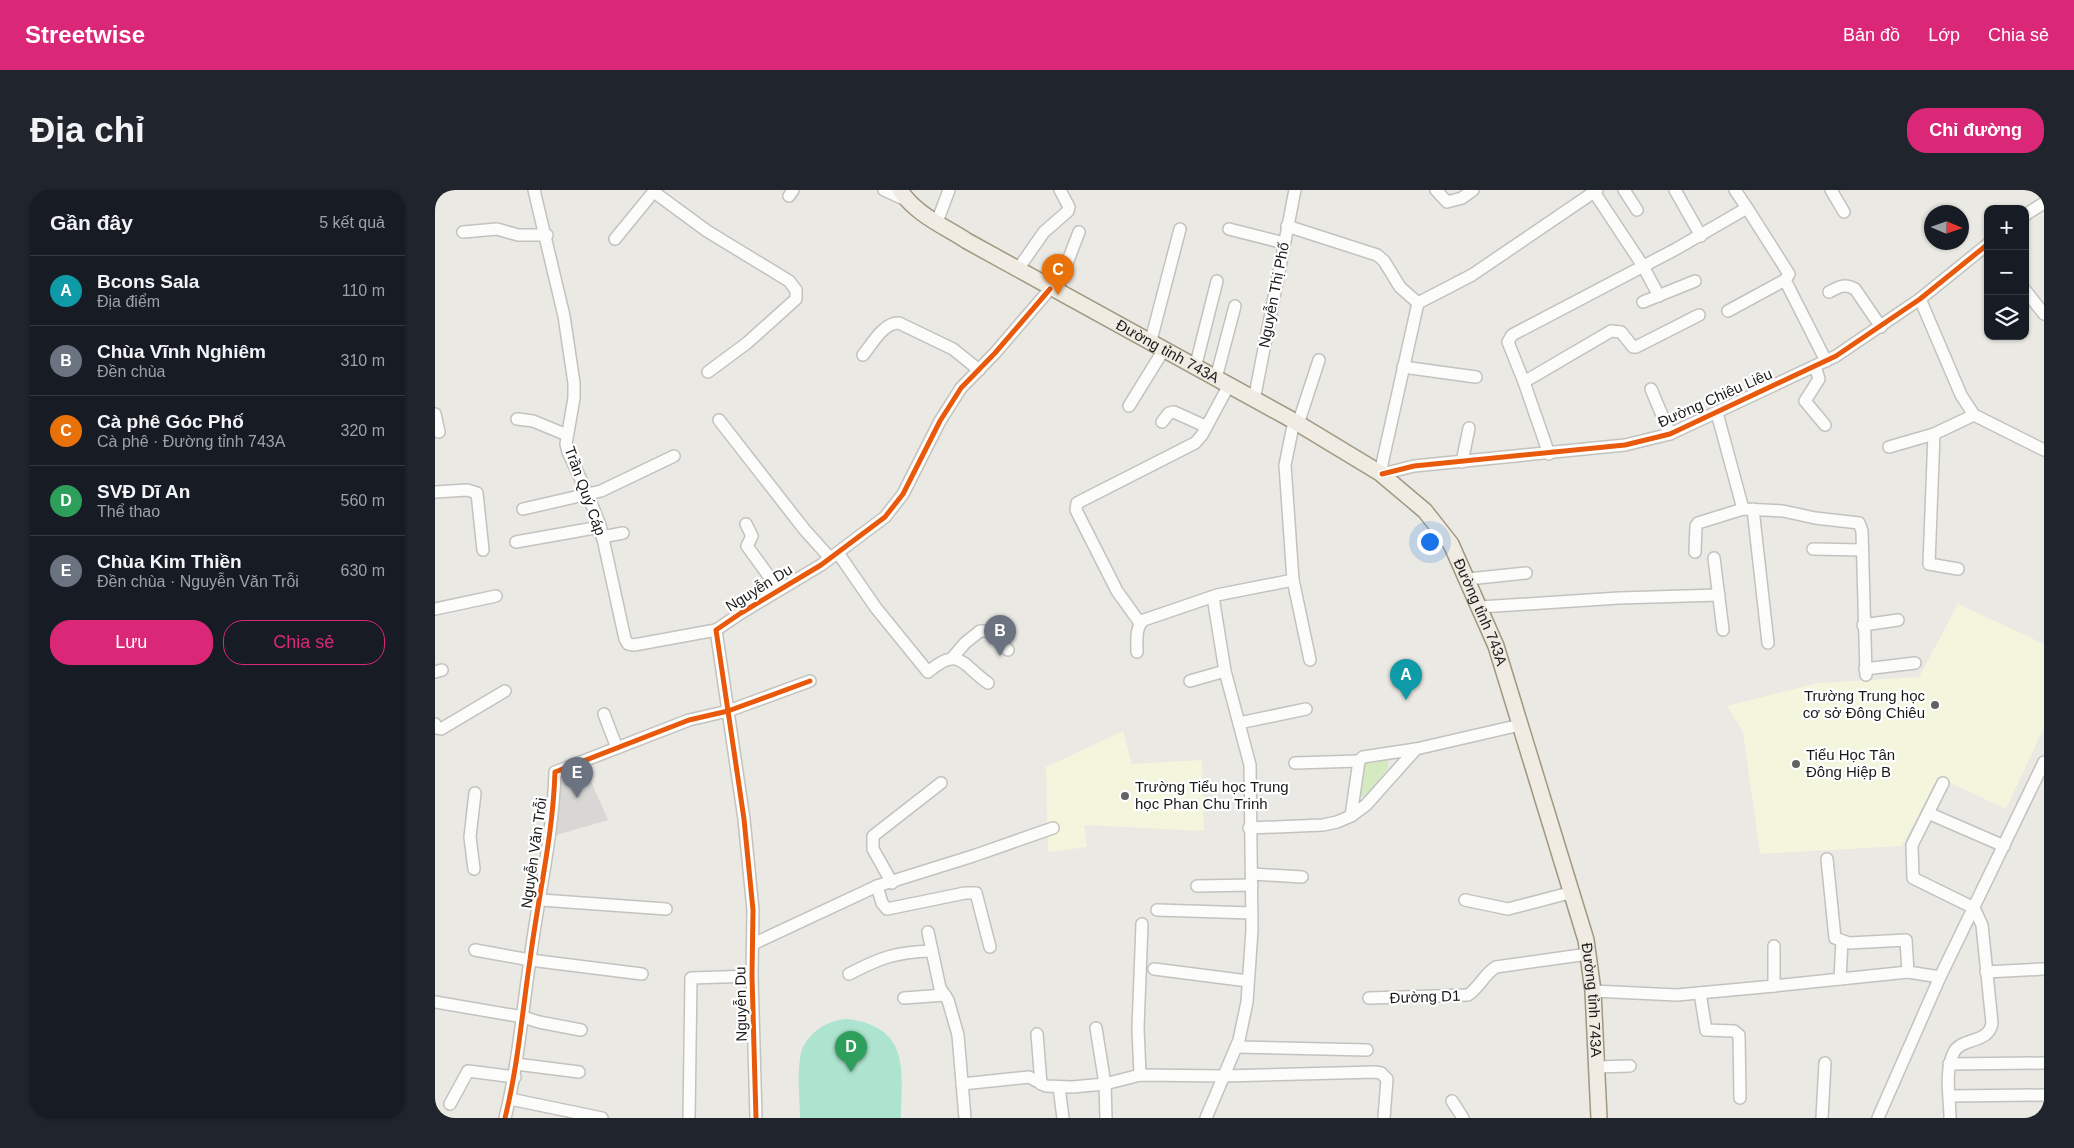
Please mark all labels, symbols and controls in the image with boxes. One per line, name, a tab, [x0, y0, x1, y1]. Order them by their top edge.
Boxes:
text: Streetwise	[25, 21, 145, 48]
text: Bản đồ	[1843, 25, 1900, 45]
text: Lớp	[1928, 25, 1960, 45]
text: Chia sẻ	[1988, 25, 2049, 45]
button: Chỉ đường	[1907, 108, 2044, 153]
text: Địa chỉ	[30, 110, 145, 149]
north arrow	[1924, 205, 1969, 250]
map controls	[1984, 205, 2029, 340]
button: +	[1984, 205, 2029, 250]
text: Gần đây	[50, 211, 133, 234]
text: 5 kết quả	[319, 214, 385, 231]
street label: Nguyễn Thị Phố	[1255, 240, 1292, 349]
button: −	[1984, 250, 2029, 295]
pin: C	[1042, 254, 1074, 295]
text: Bcons Sala	[97, 271, 199, 292]
text: A	[60, 282, 72, 299]
text: 110 m	[342, 282, 385, 299]
text: Địa điểm	[97, 293, 160, 310]
button: layers	[1984, 295, 2029, 340]
street label: Đường tỉnh 743A	[1113, 316, 1222, 386]
text: Chùa Vĩnh Nghiêm	[97, 341, 266, 362]
text: B	[60, 352, 72, 369]
text: 310 m	[341, 352, 385, 369]
text: Đền chùa	[97, 363, 166, 380]
street label: Đường Chiêu Liêu	[1655, 365, 1775, 430]
text: Cà phê Góc Phố	[97, 411, 244, 432]
text: C	[60, 422, 72, 439]
text: 320 m	[341, 422, 385, 439]
text: Cà phê · Đường tỉnh 743A	[97, 433, 285, 450]
street label: Trần Quý Cáp	[561, 444, 609, 538]
text: SVĐ Dĩ An	[97, 481, 190, 502]
text: D	[60, 492, 72, 509]
text: 560 m	[341, 492, 385, 509]
text: Thể thao	[97, 503, 160, 520]
your location	[1417, 529, 1443, 555]
text: Chùa Kim Thiền	[97, 551, 242, 572]
street label: Đường tỉnh 743A	[1450, 556, 1511, 668]
street label: Nguyễn Du	[722, 560, 795, 615]
text: E	[61, 562, 71, 579]
text: 630 m	[341, 562, 385, 579]
text: Đền chùa · Nguyễn Văn Trỗi	[97, 573, 299, 590]
pin: B	[984, 615, 1016, 656]
button: Lưu	[50, 620, 213, 665]
button: Chia sẻ	[223, 620, 385, 665]
pin: A	[1390, 659, 1422, 700]
place label: Trường Trung học cơ sở Đông Chiêu	[1803, 687, 1925, 721]
marker: Trường Trung học cơ sở Đông Chiêu	[1929, 699, 1941, 711]
place label: Tiểu Học Tân Đông Hiệp B	[1806, 746, 1895, 780]
pin: E	[561, 757, 593, 798]
marker: Tiểu Học Tân Đông Hiệp B	[1790, 758, 1802, 770]
place label: Trường Tiểu học Trung học Phan Chu Trinh	[1135, 778, 1289, 812]
marker: Trường Tiểu học Trung học Phan Chu Trinh	[1119, 790, 1131, 802]
street label: Nguyễn Văn Trỗi	[517, 796, 550, 909]
street label: Đường tỉnh 743A	[1578, 942, 1605, 1058]
street label: Nguyễn Du	[731, 966, 750, 1042]
street label: Đường D1	[1389, 987, 1461, 1006]
pin: D	[835, 1031, 867, 1072]

